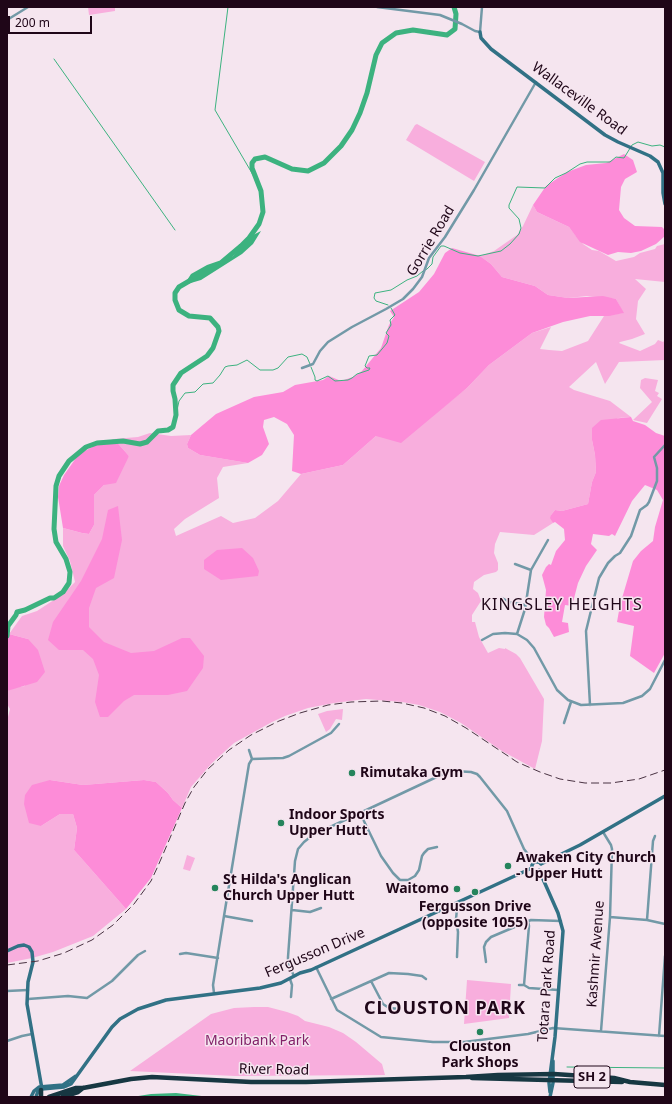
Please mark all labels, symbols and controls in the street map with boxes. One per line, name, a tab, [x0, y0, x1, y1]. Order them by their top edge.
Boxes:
scale bar	[10, 8, 94, 34]
text: 200 m	[15, 14, 50, 31]
street label: Wallaceville Road	[528, 59, 630, 139]
street label: Gorrie Road	[403, 203, 459, 279]
district label: KINGSLEY HEIGHTS	[481, 595, 643, 615]
place label: Rimutaka Gym	[360, 765, 463, 781]
marker: Rimutaka Gym	[347, 768, 357, 778]
place label: Indoor Sports Upper Hutt	[289, 807, 384, 840]
marker: Indoor Sports Upper Hutt	[276, 818, 286, 828]
place label: Awaken City Church - Upper Hutt	[516, 850, 656, 882]
marker: Awaken City Church - Upper Hutt	[503, 861, 513, 871]
place label: St Hilda's Anglican Church Upper Hutt	[223, 872, 355, 904]
place label: Waitomo	[386, 881, 449, 897]
marker: St Hilda's Anglican Church Upper Hutt	[210, 883, 220, 893]
marker: Waitomo	[452, 884, 462, 894]
marker: Fergusson Drive (opposite 1055)	[470, 887, 480, 897]
place label: Fergusson Drive (opposite 1055)	[419, 899, 531, 932]
street label: Kashmir Avenue	[584, 900, 608, 1008]
street label: Fergusson Drive	[263, 924, 367, 982]
street label: Totara Park Road	[535, 930, 559, 1042]
district label: CLOUSTON PARK	[364, 998, 526, 1020]
marker: Clouston Park Shops	[475, 1027, 485, 1037]
park label: Maoribank Park	[205, 1033, 309, 1049]
place label: Clouston Park Shops	[441, 1039, 519, 1072]
street label: River Road	[239, 1061, 309, 1079]
road number: SH 2	[574, 1066, 610, 1088]

